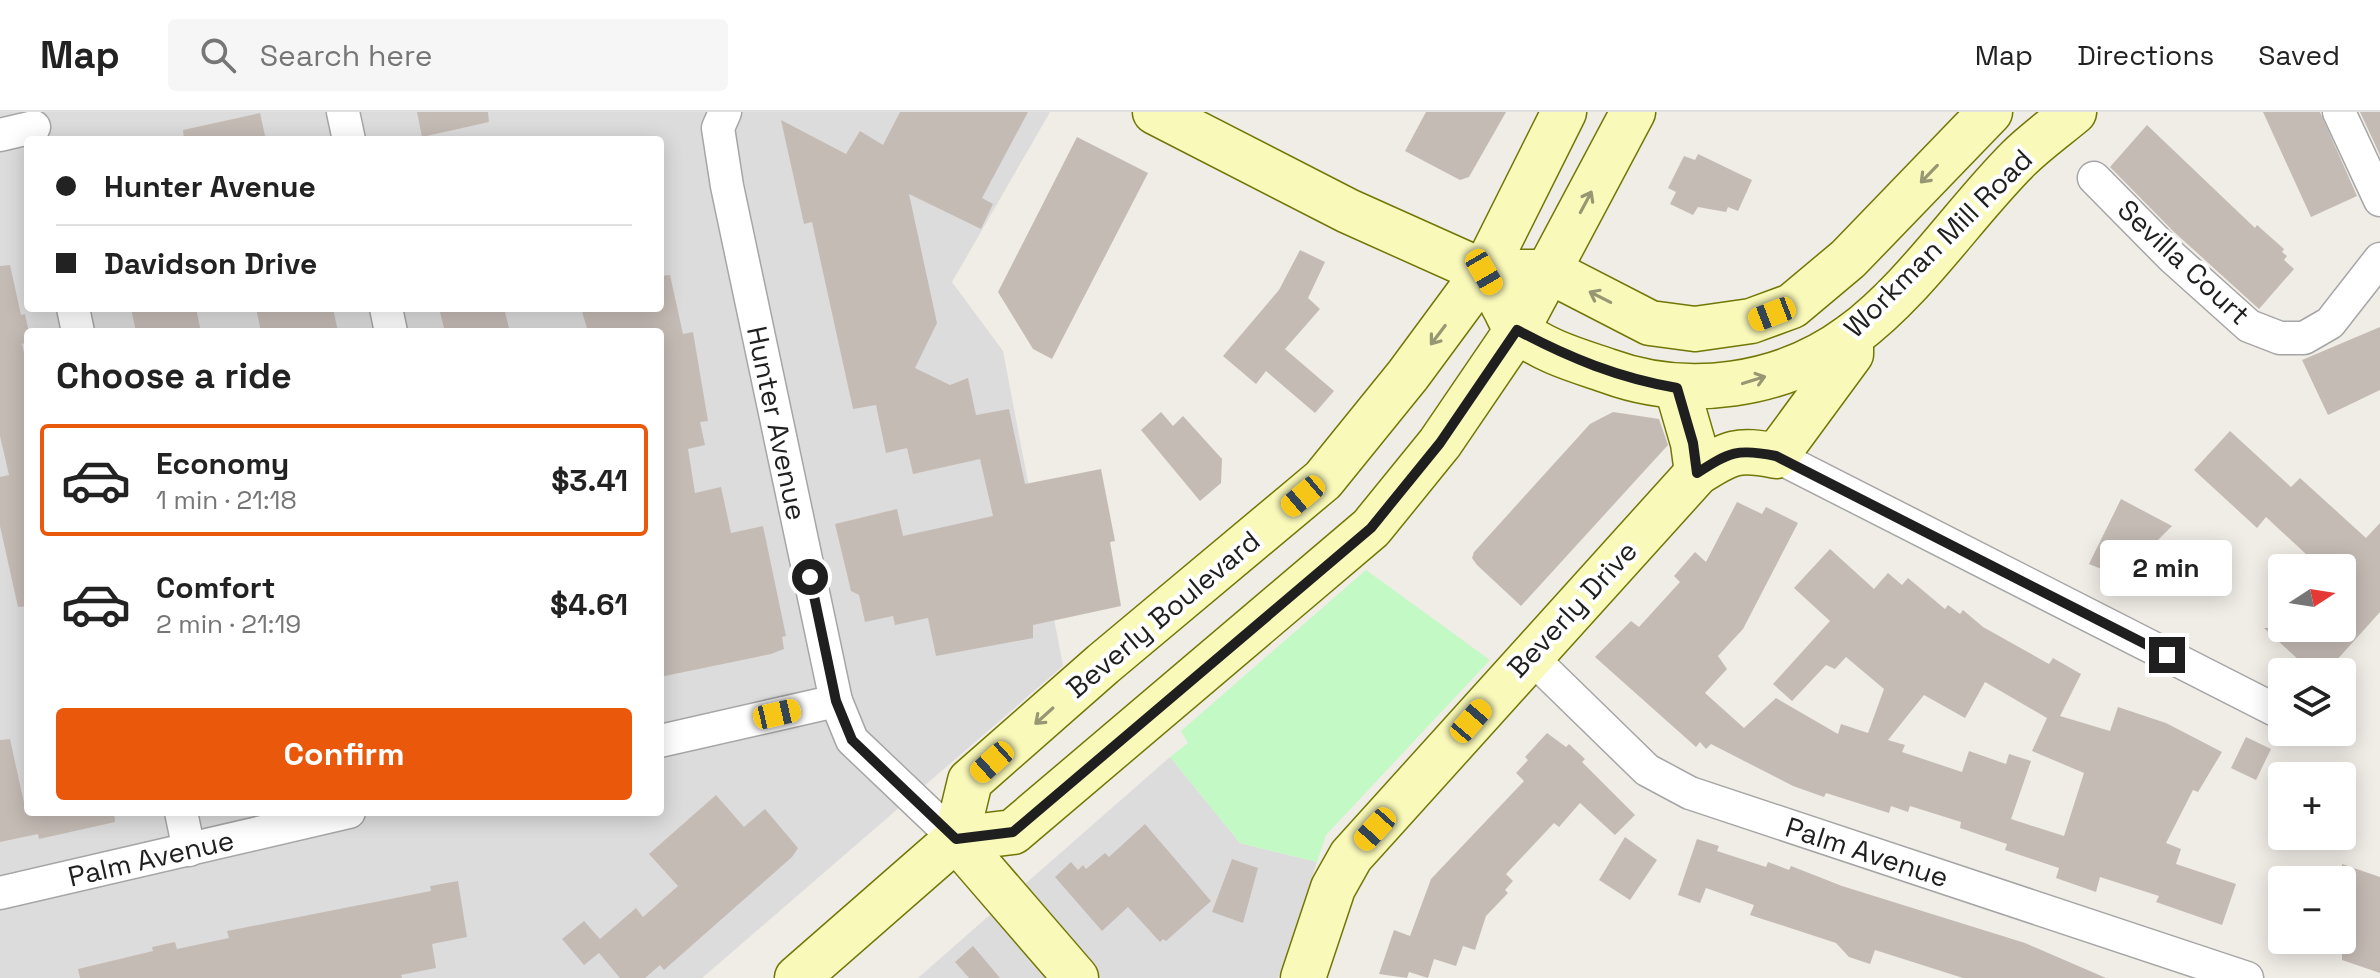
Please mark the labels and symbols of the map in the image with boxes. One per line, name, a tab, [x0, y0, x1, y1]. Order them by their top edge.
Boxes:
street label: Workman Mill Road	[1836, 141, 2040, 345]
one-way arrow	[1920, 164, 1939, 184]
one-way arrow	[1579, 191, 1595, 215]
street label: Sevilla Court	[2110, 192, 2258, 332]
car	[1462, 245, 1506, 299]
one-way arrow	[1589, 289, 1613, 305]
car	[1745, 294, 1799, 334]
street label: Hunter Avenue	[739, 323, 815, 523]
one-way arrow	[1430, 324, 1447, 345]
one-way arrow	[1742, 371, 1767, 386]
car	[1277, 471, 1329, 521]
street label: Beverly Boulevard	[1059, 522, 1267, 706]
street label: Beverly Drive	[1499, 533, 1645, 685]
callout: 2 min	[2101, 539, 2233, 595]
north arrow	[2268, 554, 2356, 642]
route start	[792, 559, 828, 595]
route end	[2149, 637, 2185, 673]
car	[1446, 695, 1496, 747]
car	[751, 697, 803, 731]
one-way arrow	[1035, 706, 1055, 724]
car	[966, 737, 1018, 787]
car	[1350, 803, 1400, 855]
street label: Palm Avenue	[1781, 809, 1953, 895]
street label: Palm Avenue	[64, 821, 238, 895]

